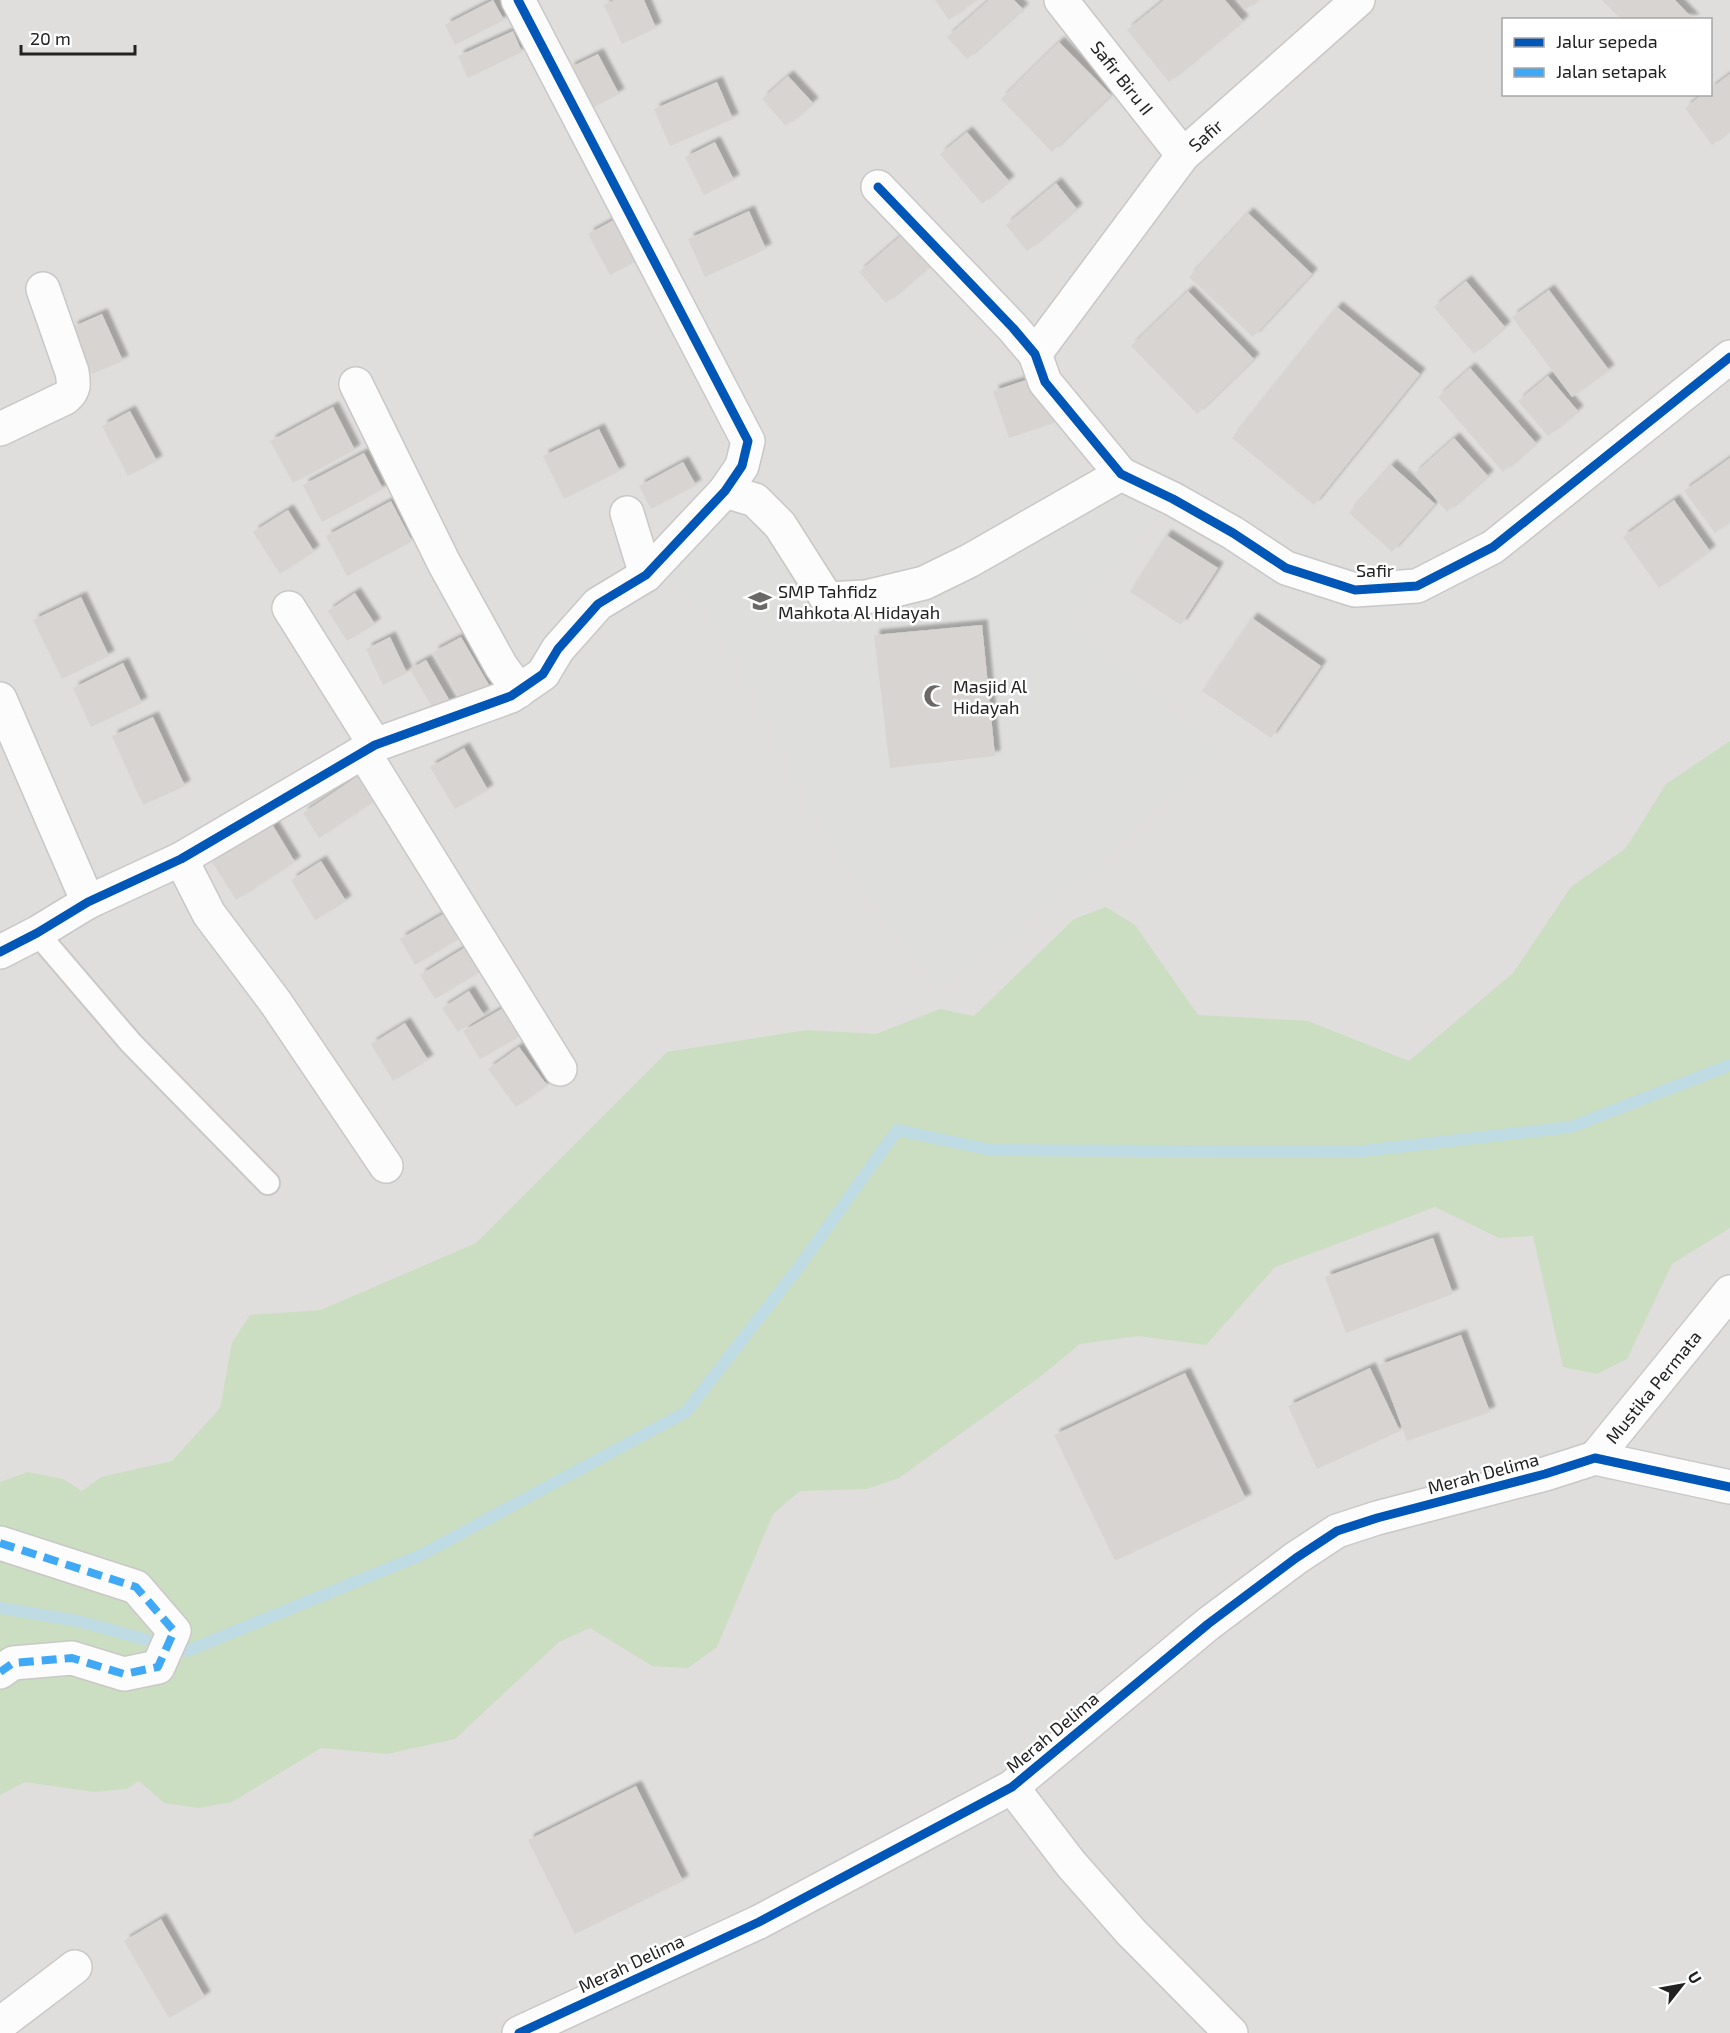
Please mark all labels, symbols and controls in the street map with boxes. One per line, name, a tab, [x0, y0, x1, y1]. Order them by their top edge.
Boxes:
scale bar	[21, 18, 135, 56]
legend	[1502, 18, 1712, 96]
text: 20 m	[30, 27, 71, 49]
text: Jalur sepeda	[1556, 30, 1658, 52]
street label: Safir Biru II	[1086, 36, 1158, 119]
text: Jalan setapak	[1556, 60, 1667, 82]
street label: Safir	[1184, 114, 1227, 156]
street label: Safir	[1356, 559, 1394, 581]
place label: SMP Tahfidz Mahkota Al Hidayah	[778, 580, 940, 623]
school or university icon: SMP Tahfidz Mahkota Al Hidayah	[747, 588, 773, 614]
place label: Masjid Al Hidayah	[953, 675, 1028, 718]
mosque icon: Masjid Al Hidayah	[922, 683, 948, 709]
street label: Mustika Permata	[1601, 1326, 1706, 1448]
street label: Merah Delima	[1425, 1448, 1541, 1498]
street label: Merah Delima	[1001, 1687, 1103, 1777]
street label: Merah Delima	[575, 1929, 687, 1997]
north arrow	[1652, 1955, 1712, 2015]
text: U	[1684, 1967, 1706, 1987]

